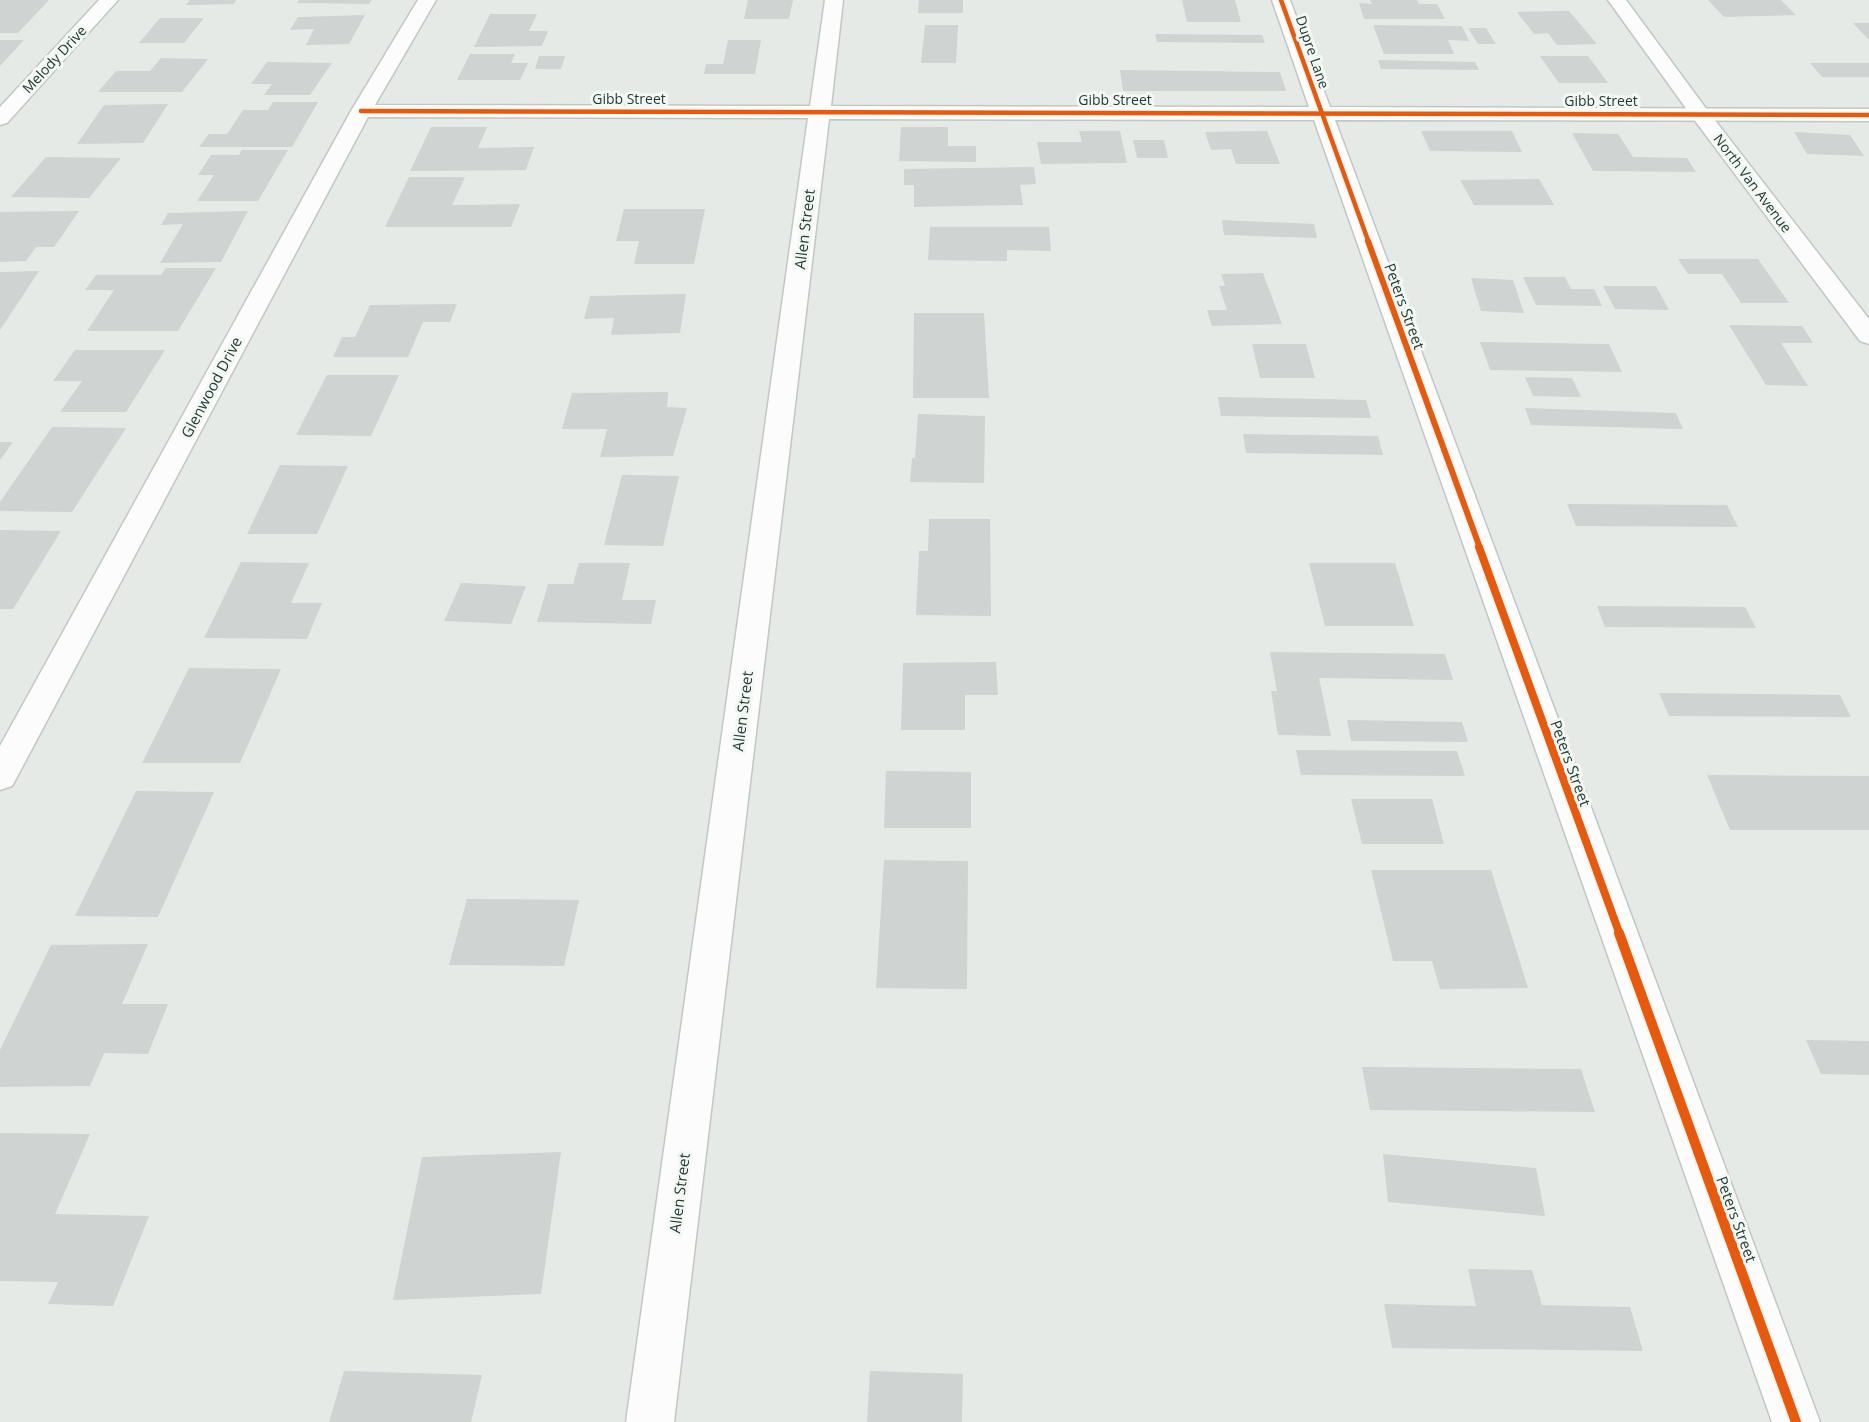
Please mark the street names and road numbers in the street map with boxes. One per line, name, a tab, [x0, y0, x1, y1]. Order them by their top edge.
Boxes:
street label: Dupre Lane	[1292, 13, 1334, 91]
street label: Melody Drive	[18, 21, 90, 97]
street label: Gibb Street	[592, 89, 666, 108]
street label: Gibb Street	[1078, 90, 1152, 109]
street label: Gibb Street	[1564, 91, 1638, 110]
street label: North Van Avenue	[1710, 130, 1796, 236]
street label: Allen Street	[789, 188, 819, 270]
street label: Peters Street	[1380, 260, 1430, 352]
street label: Glenwood Drive	[176, 333, 246, 441]
street label: Allen Street	[727, 670, 757, 752]
street label: Peters Street	[1546, 717, 1596, 809]
street label: Allen Street	[664, 1152, 694, 1234]
street label: Peters Street	[1712, 1173, 1762, 1265]

